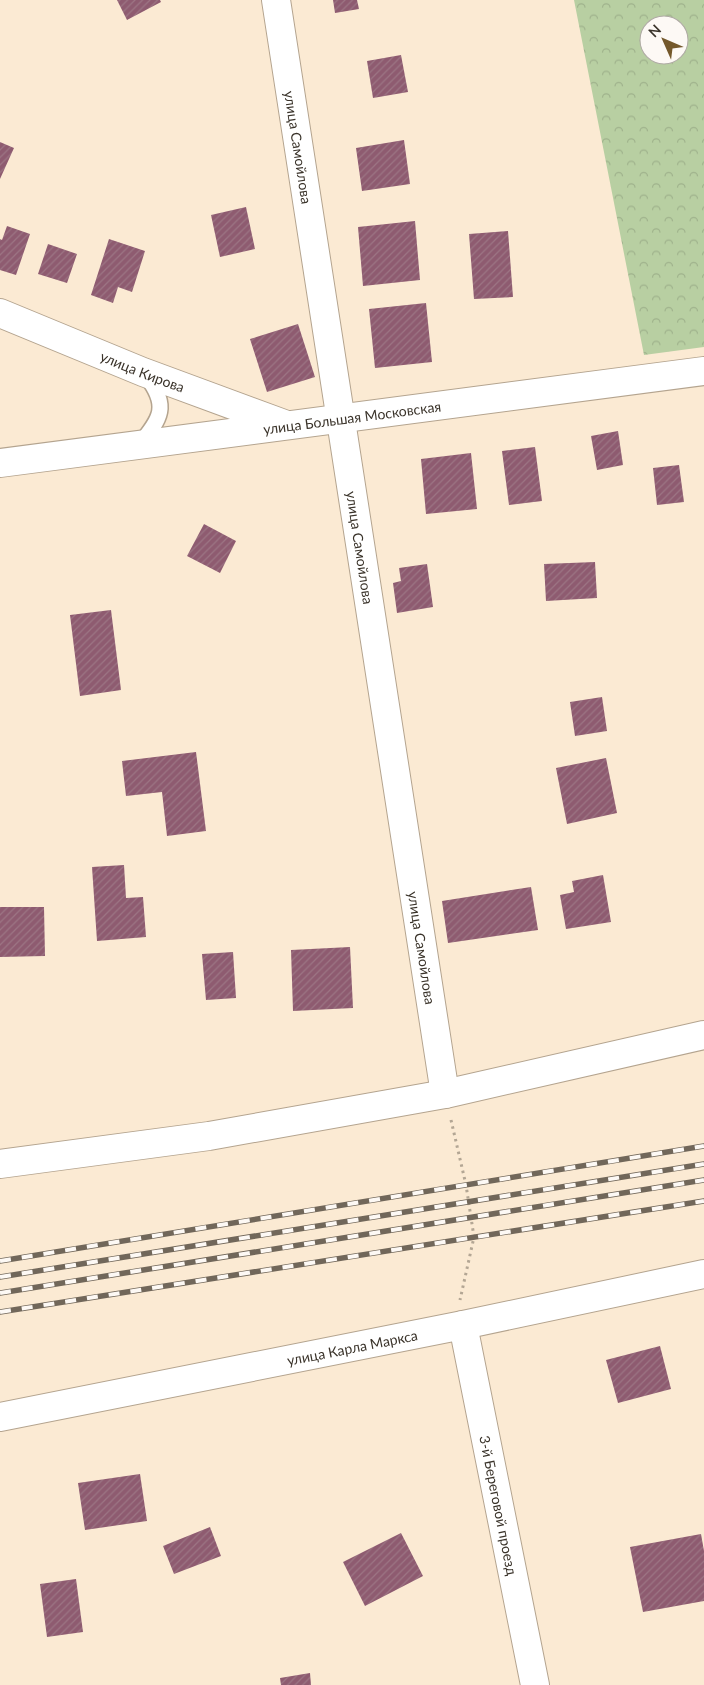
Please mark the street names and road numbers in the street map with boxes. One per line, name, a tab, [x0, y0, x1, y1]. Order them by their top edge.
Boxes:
street label: улица Самойлова	[282, 90, 316, 205]
street label: улица Кирова	[98, 347, 187, 395]
street label: улица Большая Московская	[262, 397, 442, 437]
street label: улица Самойлова	[343, 490, 378, 605]
street label: улица Самойлова	[405, 890, 440, 1006]
street label: улица Карла Маркса	[285, 1326, 419, 1368]
street label: 3-й Береговой проезд	[477, 1434, 521, 1577]

